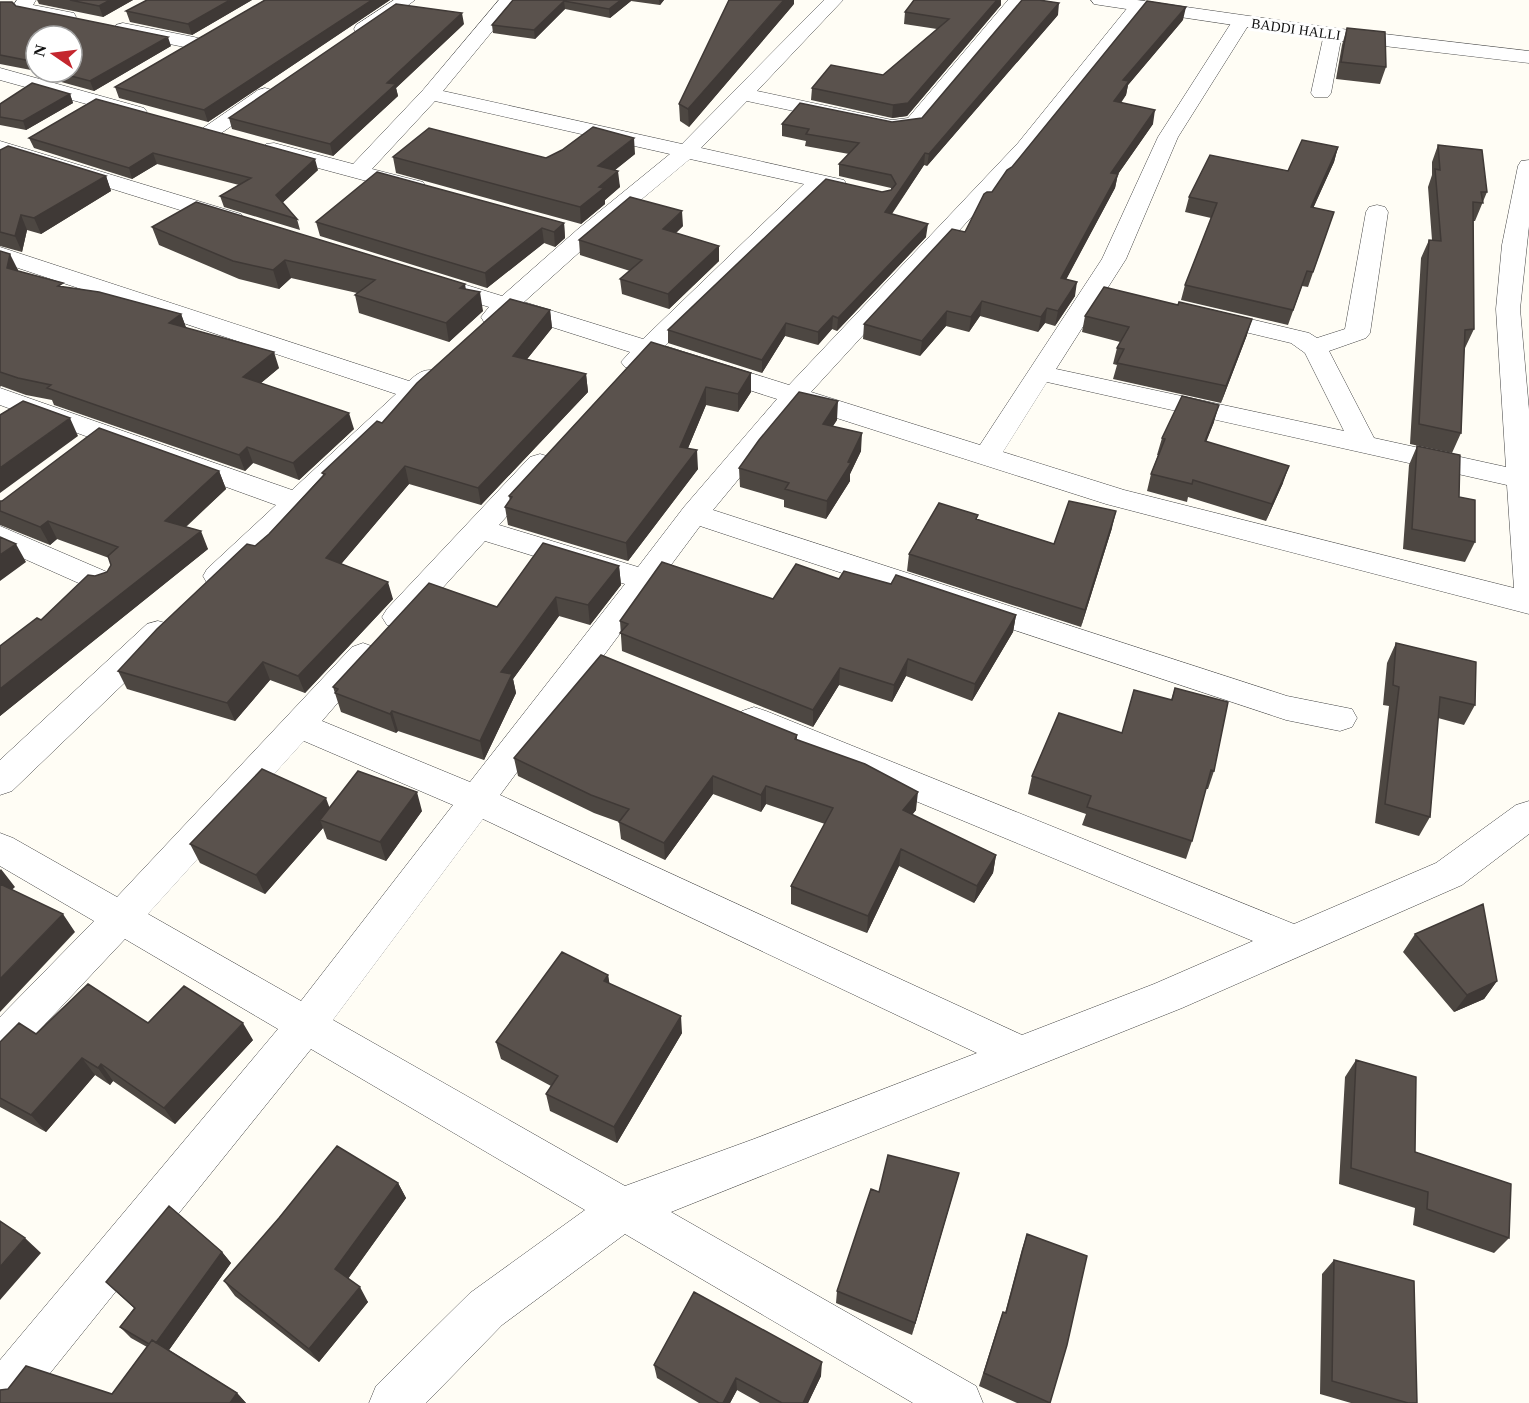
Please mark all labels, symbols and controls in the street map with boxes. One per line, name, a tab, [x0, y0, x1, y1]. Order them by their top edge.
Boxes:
street label: BADDI HALLI	[1250, 16, 1342, 43]
north arrow	[24, 24, 84, 84]
text: N	[30, 42, 50, 58]

